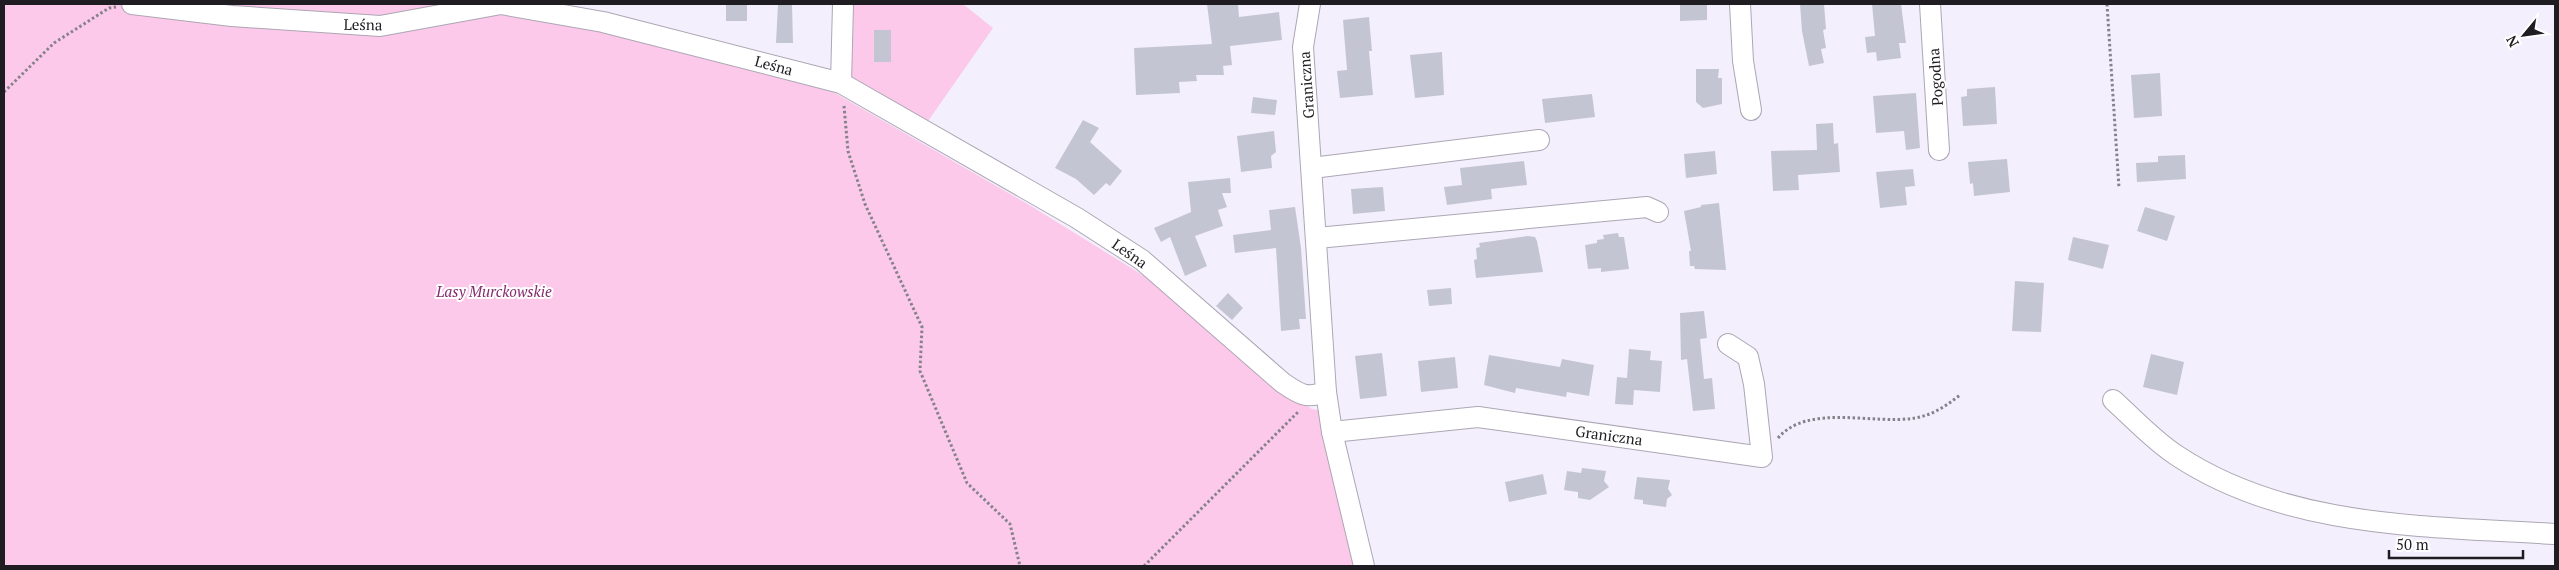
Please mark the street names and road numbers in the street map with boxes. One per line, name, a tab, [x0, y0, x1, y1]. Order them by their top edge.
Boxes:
street label: Leśna	[343, 14, 383, 34]
street label: Pogodna	[1923, 47, 1947, 107]
street label: Leśna	[753, 50, 796, 80]
street label: Graniczna	[1294, 50, 1318, 119]
street label: Leśna	[1108, 234, 1152, 273]
street label: Graniczna	[1574, 420, 1644, 450]

